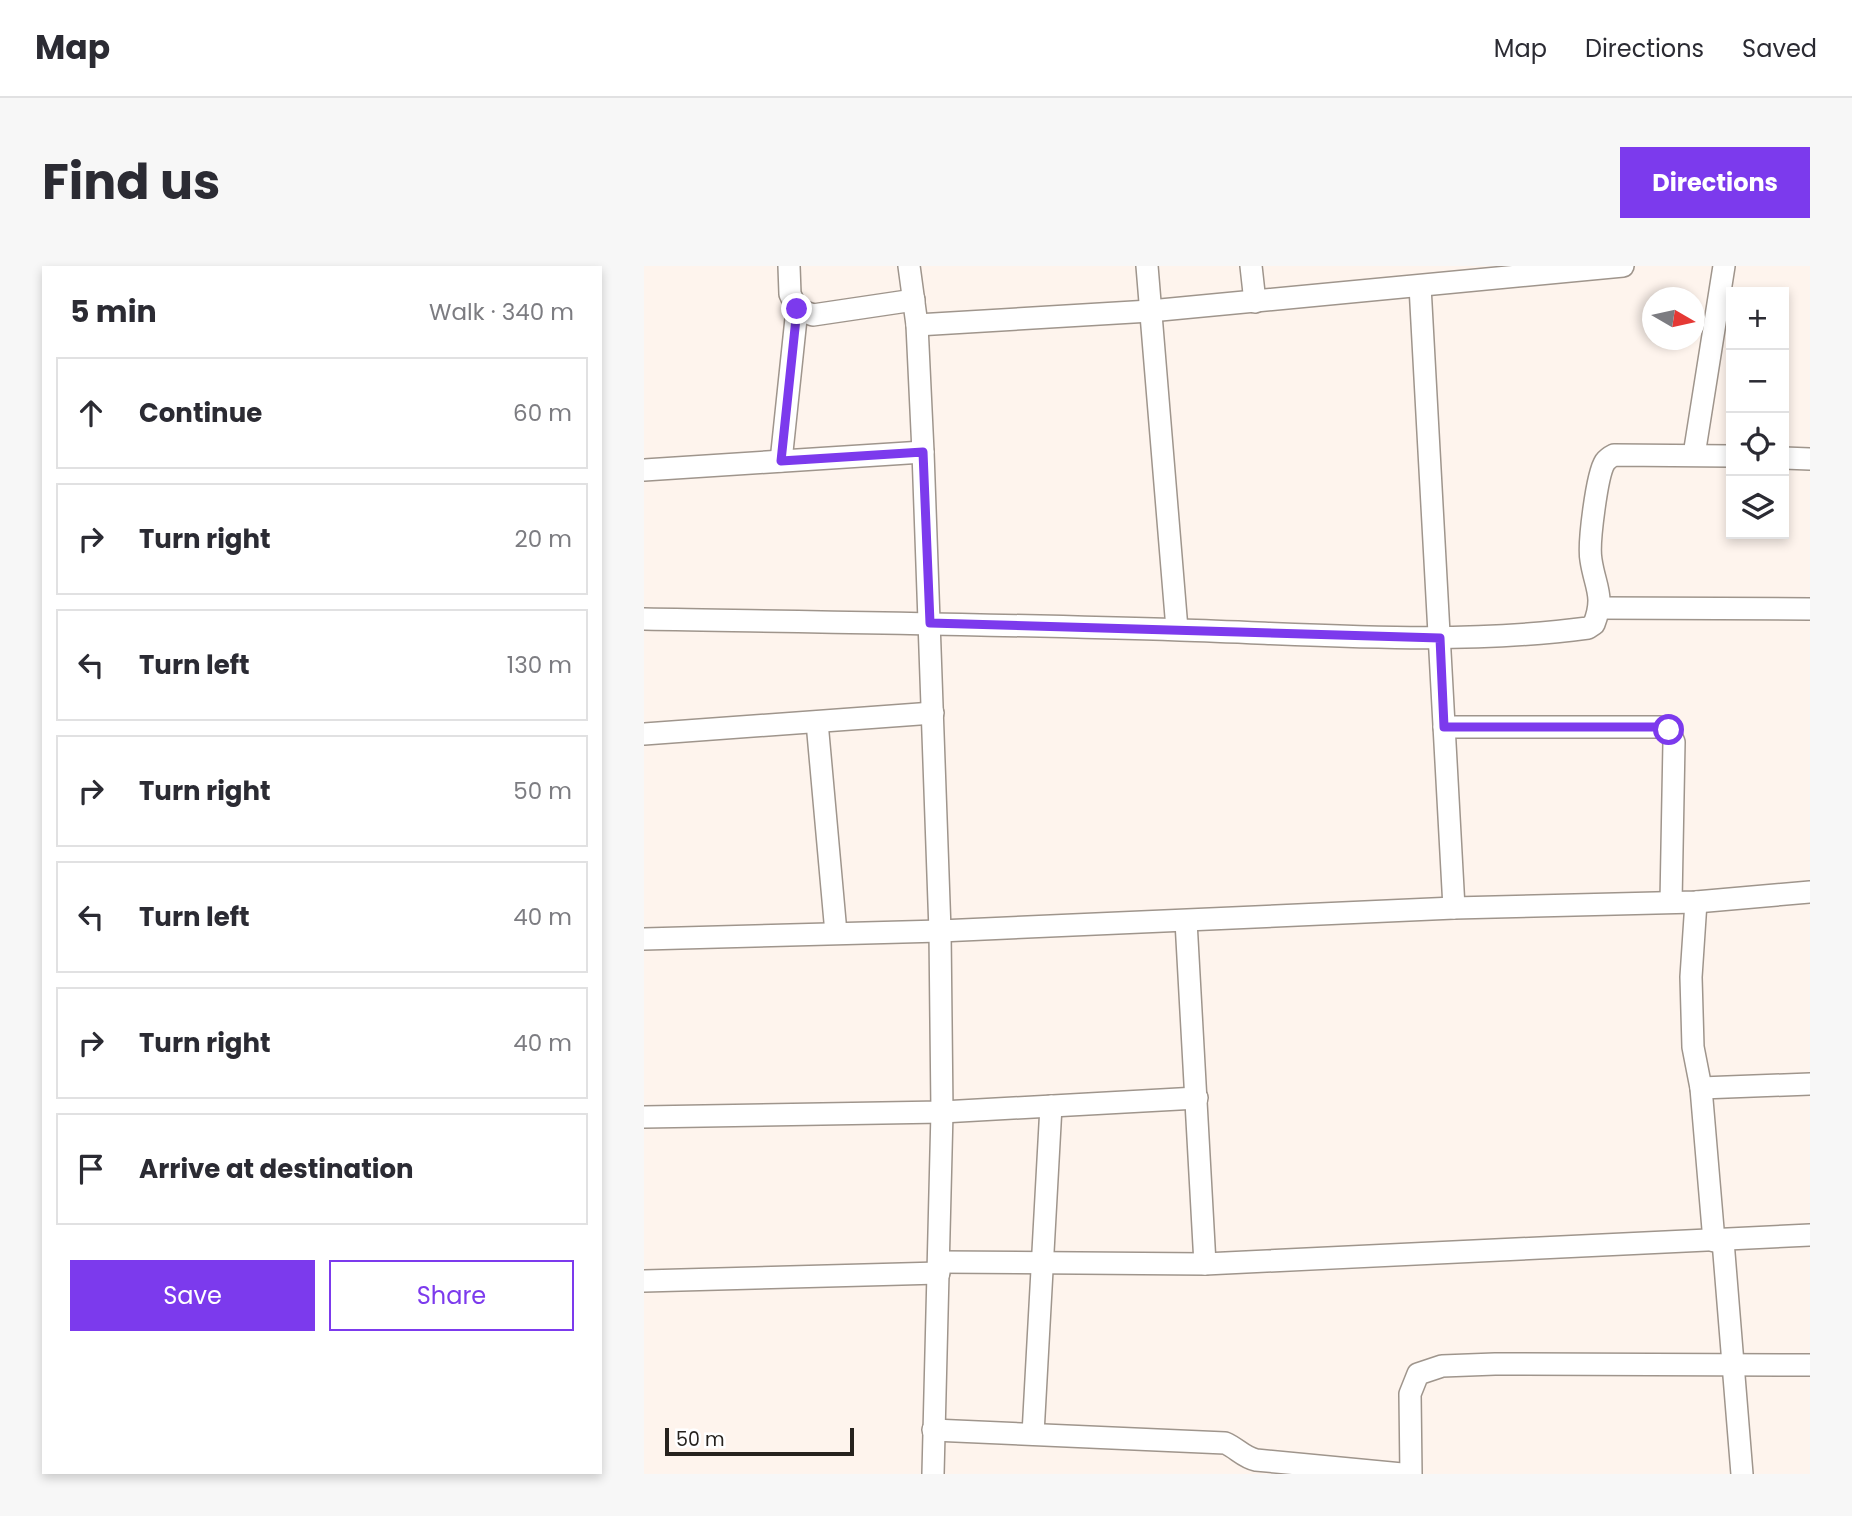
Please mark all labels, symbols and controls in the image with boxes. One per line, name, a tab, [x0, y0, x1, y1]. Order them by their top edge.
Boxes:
text: Map	[35, 24, 110, 71]
text: Map	[1494, 32, 1547, 65]
text: Directions	[1585, 32, 1704, 65]
text: Saved	[1742, 32, 1817, 65]
button: Directions	[1620, 147, 1810, 218]
text: Find us	[42, 148, 220, 216]
north arrow	[1642, 287, 1705, 350]
map controls	[1726, 287, 1789, 539]
button: +	[1726, 287, 1789, 350]
text: 5 min	[70, 290, 157, 333]
route end	[781, 293, 812, 324]
text: Walk · 340 m	[429, 296, 574, 328]
button: −	[1726, 350, 1789, 413]
icon: ahead	[72, 394, 110, 432]
text: Continue	[139, 395, 262, 431]
text: 60 m	[513, 397, 572, 429]
button: locate	[1726, 413, 1789, 476]
button: layers	[1726, 476, 1789, 539]
icon: right	[72, 520, 110, 558]
text: Turn right	[139, 521, 271, 557]
text: 20 m	[514, 523, 572, 555]
icon: left	[72, 646, 110, 684]
text: Turn left	[139, 647, 250, 683]
text: 130 m	[507, 649, 572, 681]
route start	[1653, 714, 1684, 745]
icon: right	[72, 772, 110, 810]
text: Turn right	[139, 773, 271, 809]
text: 50 m	[513, 775, 572, 807]
icon: left	[72, 898, 110, 936]
text: Turn left	[139, 899, 250, 935]
text: 40 m	[513, 901, 572, 933]
icon: right	[72, 1024, 110, 1062]
text: Turn right	[139, 1025, 271, 1061]
text: 40 m	[513, 1027, 572, 1059]
icon: arrive	[72, 1150, 110, 1188]
text: Arrive at destination	[139, 1151, 414, 1187]
button: Save	[70, 1260, 315, 1331]
button: Share	[329, 1260, 574, 1331]
scale bar	[665, 1425, 854, 1457]
text: 50 m	[676, 1426, 725, 1453]

